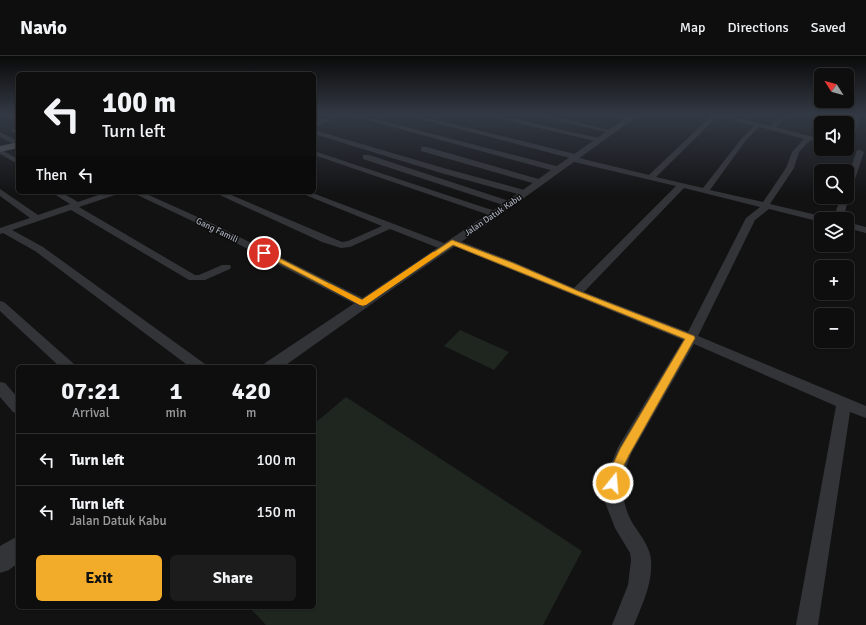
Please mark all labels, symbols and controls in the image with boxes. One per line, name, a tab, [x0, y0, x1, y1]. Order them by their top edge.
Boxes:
text: Navio	[20, 16, 67, 40]
text: Map	[680, 19, 706, 36]
text: Directions	[728, 19, 789, 36]
text: Saved	[811, 19, 846, 36]
north arrow	[814, 68, 854, 108]
map controls	[814, 68, 854, 348]
text: 100 m	[102, 86, 176, 120]
icon: left	[36, 88, 88, 140]
button: sound	[814, 116, 854, 156]
text: Turn left	[102, 120, 165, 142]
icon: left	[75, 164, 97, 186]
button: search	[814, 164, 854, 204]
text: Then	[36, 166, 67, 184]
street label: Jalan Datuk Kabu	[462, 192, 524, 239]
button: layers	[814, 212, 854, 252]
street label: Gang Famili	[194, 216, 240, 245]
pin	[247, 236, 281, 270]
icon: arrive	[253, 242, 275, 264]
button: +	[814, 260, 854, 300]
button: −	[814, 308, 854, 348]
text: 07:21	[61, 376, 120, 406]
text: 1	[170, 376, 182, 406]
text: 420	[232, 376, 271, 406]
text: Arrival	[72, 405, 109, 421]
text: min	[166, 405, 187, 421]
text: m	[246, 405, 256, 421]
icon: left	[36, 449, 58, 471]
text: Turn left	[70, 451, 124, 469]
text: 100 m	[256, 451, 296, 469]
position arrow	[592, 462, 634, 504]
text: Turn left	[70, 495, 124, 513]
icon: left	[36, 501, 58, 523]
text: 150 m	[256, 503, 296, 521]
text: Jalan Datuk Kabu	[70, 513, 167, 529]
button: Exit	[36, 555, 162, 601]
button: Share	[170, 555, 296, 601]

